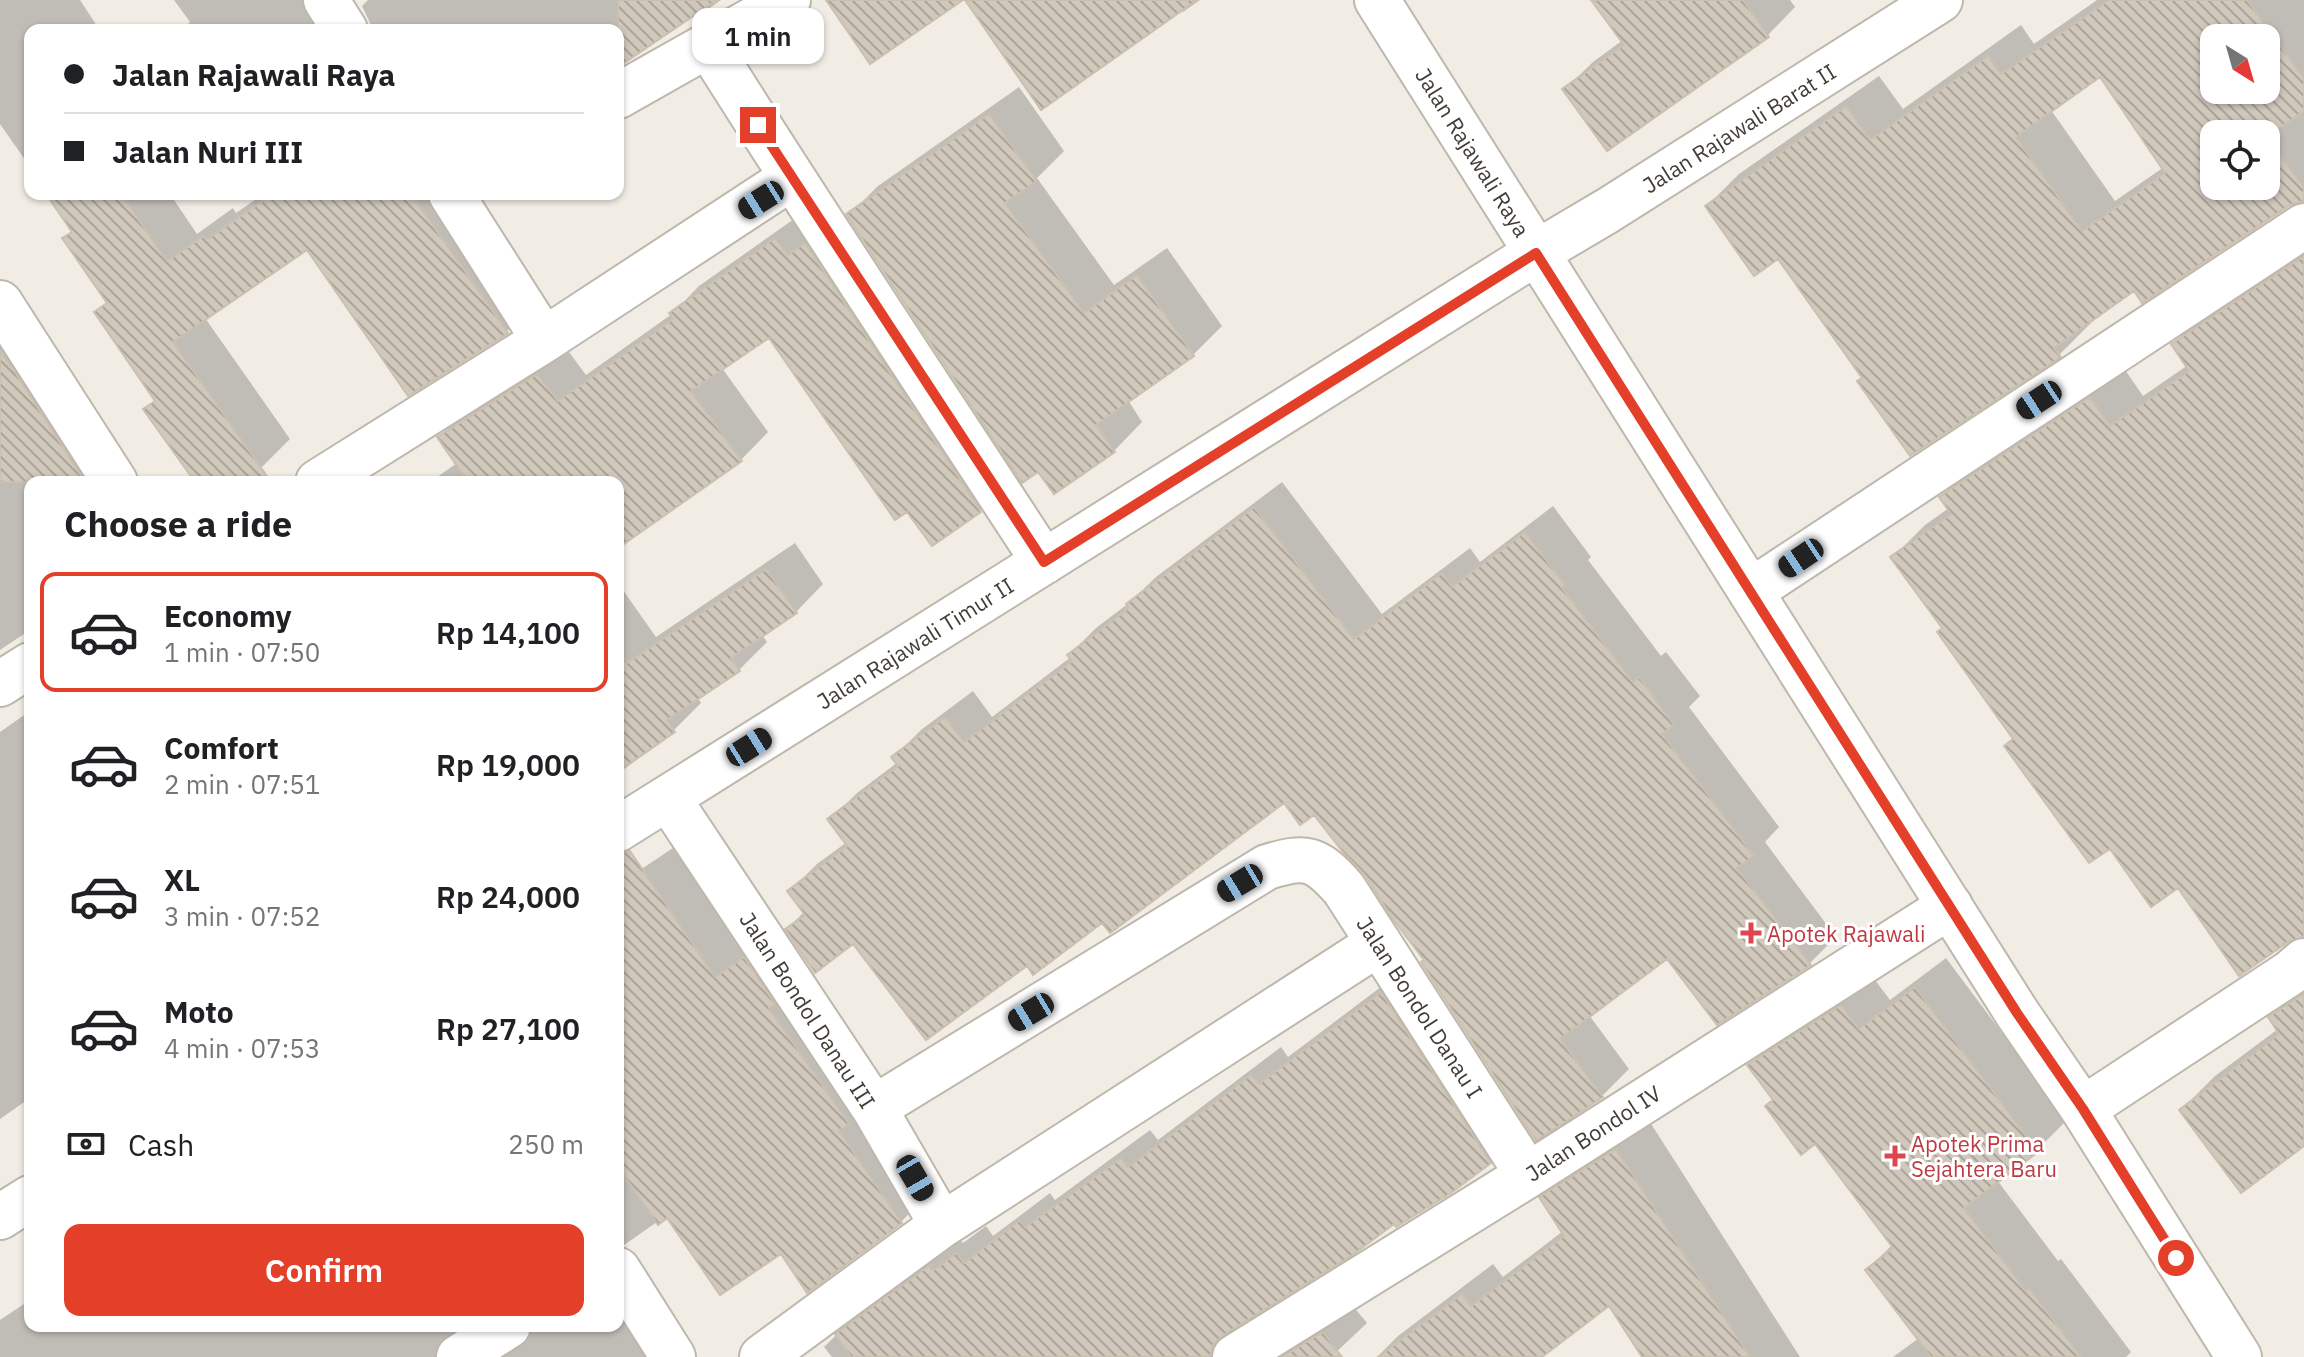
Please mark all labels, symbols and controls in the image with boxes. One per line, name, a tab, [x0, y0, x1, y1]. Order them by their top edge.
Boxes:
callout: 1 min	[692, 9, 824, 65]
text: 1 min	[724, 19, 792, 53]
north arrow	[2200, 24, 2280, 104]
map controls	[2200, 24, 2280, 200]
text: Jalan Rajawali Raya	[112, 55, 395, 94]
street label: Jalan Rajawali Barat II	[1637, 57, 1841, 199]
street label: Jalan Rajawali Raya	[1409, 62, 1537, 242]
route end	[740, 107, 776, 143]
button: locate	[2200, 120, 2280, 200]
text: Jalan Nuri III	[112, 132, 303, 171]
car	[734, 177, 788, 223]
car	[2012, 377, 2066, 423]
text: Choose a ride	[64, 500, 292, 547]
car	[1774, 535, 1828, 581]
street label: Jalan Rajawali Timur II	[811, 571, 1019, 715]
icon: car	[68, 596, 140, 668]
text: Economy	[164, 596, 292, 635]
text: Rp 14,100	[436, 613, 580, 652]
text: 1 min · 07:50	[164, 635, 320, 669]
car	[722, 724, 776, 770]
icon: car	[68, 728, 140, 800]
text: Comfort	[164, 728, 279, 767]
text: Rp 19,000	[436, 745, 580, 784]
text: 2 min · 07:51	[164, 767, 320, 801]
icon: car	[68, 860, 140, 932]
text: XL	[164, 860, 200, 899]
car	[1213, 860, 1267, 906]
text: Rp 24,000	[436, 877, 580, 916]
text: 3 min · 07:52	[164, 899, 320, 933]
street label: Jalan Bondol Danau III	[734, 906, 882, 1114]
street label: Jalan Bondol Danau I	[1350, 911, 1490, 1103]
place label: Apotek Rajawali	[1767, 919, 1925, 948]
marker: Apotek Rajawali	[1742, 924, 1760, 942]
car	[1004, 989, 1058, 1035]
icon: car	[68, 992, 140, 1064]
text: Moto	[164, 992, 234, 1031]
text: Rp 27,100	[436, 1009, 580, 1048]
text: 4 min · 07:53	[164, 1031, 320, 1065]
street label: Jalan Bondol IV	[1520, 1078, 1666, 1188]
icon: cash	[64, 1122, 108, 1166]
text: Cash	[128, 1125, 194, 1164]
text: 250 m	[508, 1127, 584, 1161]
place label: Apotek Prima Sejahtera Baru	[1911, 1129, 2057, 1183]
marker: Apotek Prima Sejahtera Baru	[1886, 1147, 1904, 1165]
car	[893, 1151, 937, 1205]
button: Confirm	[64, 1224, 584, 1316]
route start	[2158, 1240, 2194, 1276]

